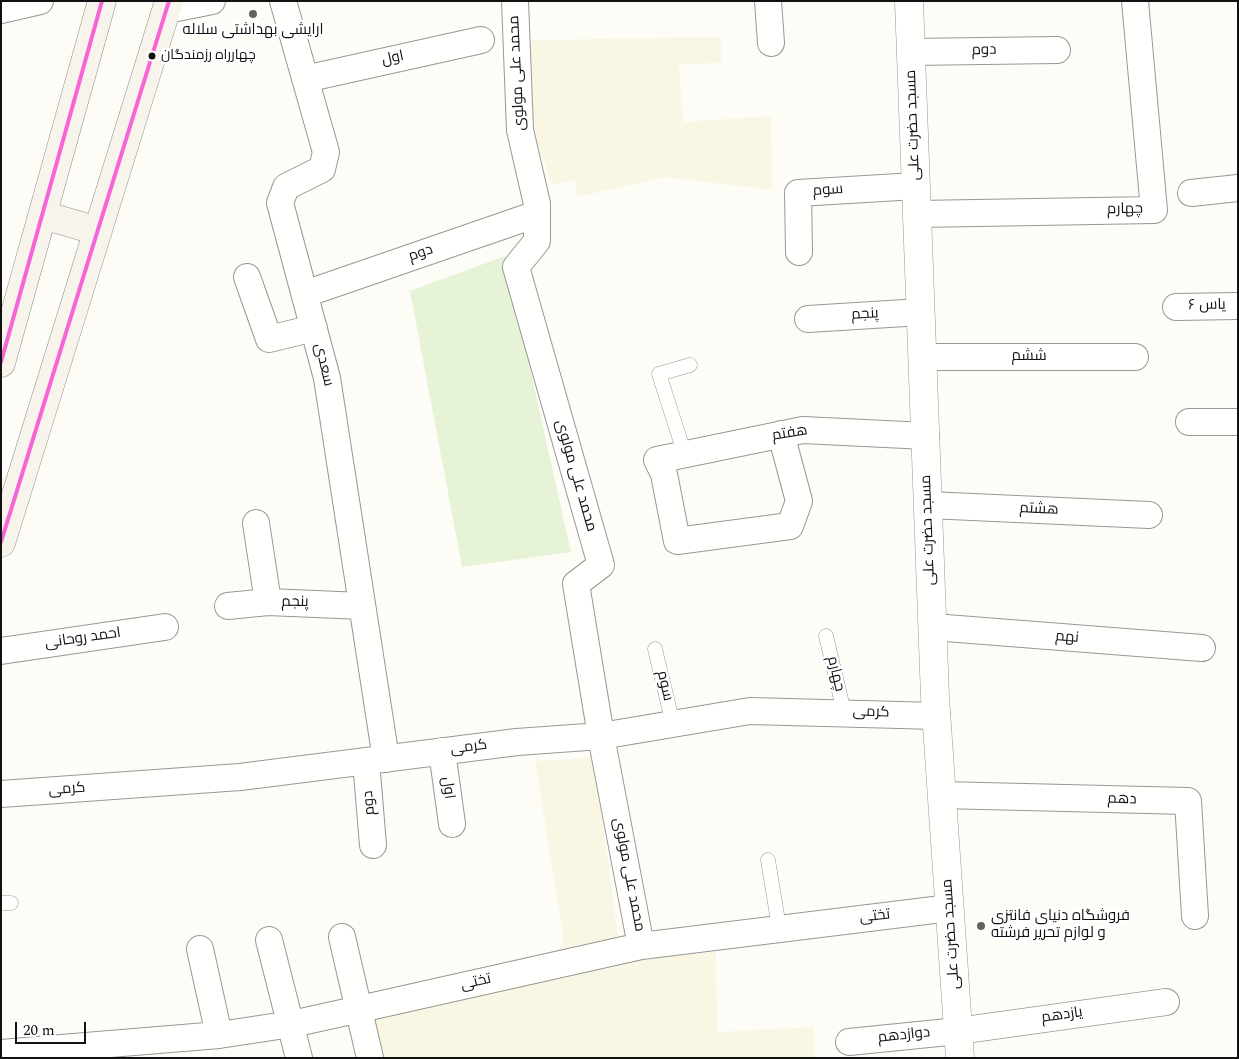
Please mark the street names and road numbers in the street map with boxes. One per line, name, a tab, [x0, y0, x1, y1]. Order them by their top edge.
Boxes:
street label: محمد علی مولوی	[506, 15, 530, 131]
street label: دوم	[971, 42, 997, 60]
street label: اول	[380, 48, 406, 70]
street label: مسجد حضرت علی	[903, 69, 925, 181]
street label: سوم	[812, 181, 844, 201]
street label: چهارم	[1107, 201, 1143, 219]
street label: دوم	[406, 241, 436, 267]
street label: یاس ۶	[1188, 297, 1226, 315]
street label: پنجم	[851, 305, 879, 325]
street label: سعدی	[309, 342, 337, 388]
street label: ششم	[1011, 348, 1047, 366]
street label: محمد علی مولوی	[550, 418, 600, 534]
street label: هفتم	[771, 422, 809, 446]
street label: مسجد حضرت علی	[918, 474, 940, 586]
street label: هشتم	[1019, 500, 1059, 520]
street label: پنجم	[281, 594, 309, 612]
street label: احمد روحانی	[44, 625, 122, 653]
street label: نهم	[1054, 628, 1080, 648]
street label: چهارم	[822, 654, 848, 694]
street label: سوم	[652, 669, 676, 703]
street label: کرمی	[852, 703, 890, 723]
street label: کرمی	[450, 737, 488, 759]
street label: اول	[437, 776, 457, 800]
street label: کرمی	[48, 780, 86, 800]
street label: دوم	[360, 790, 380, 816]
street label: دهم	[1107, 790, 1137, 810]
street label: محمد علی مولوی	[608, 817, 648, 933]
street label: مسجد حضرت علی	[939, 878, 965, 990]
street label: تختی	[859, 906, 891, 928]
street label: تختی	[459, 971, 493, 995]
street label: یازدهم	[1040, 1004, 1084, 1028]
street label: دوازدهم	[877, 1024, 931, 1048]

